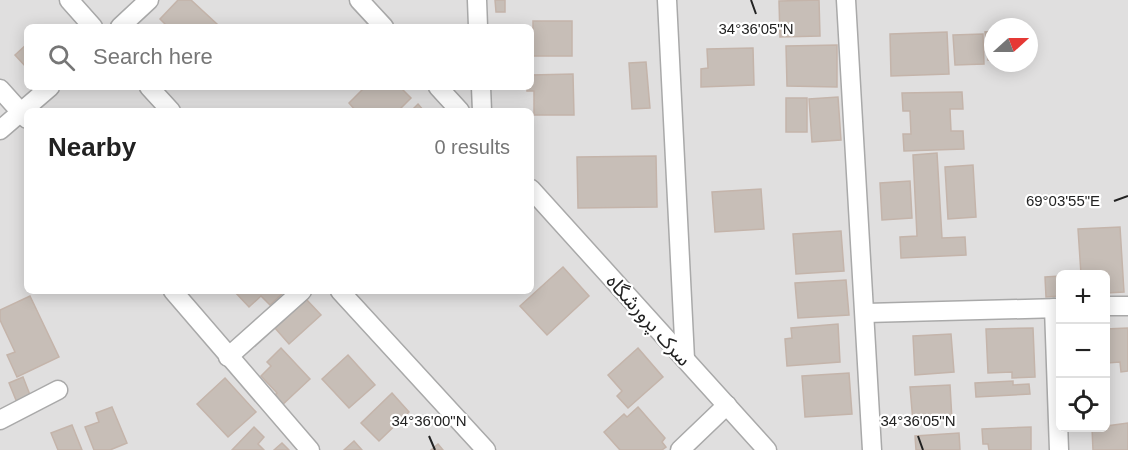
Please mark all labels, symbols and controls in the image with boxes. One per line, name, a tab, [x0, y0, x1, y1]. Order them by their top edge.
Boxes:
north arrow	[984, 18, 1038, 72]
text: 34°36'05"N	[718, 20, 794, 37]
search box	[24, 24, 534, 90]
icon: search	[45, 41, 78, 74]
text: Search here	[93, 44, 213, 69]
text: Nearby	[48, 132, 136, 162]
text: 0 results	[434, 136, 510, 158]
text: 69°03'55"E	[1026, 192, 1100, 209]
street label: سرک پرورشگاه	[601, 270, 696, 372]
map controls	[1056, 270, 1110, 432]
button: +	[1056, 270, 1110, 324]
button: −	[1056, 324, 1110, 378]
button: locate	[1056, 378, 1110, 432]
text: 34°36'00"N	[391, 412, 467, 429]
text: 34°36'05"N	[880, 412, 956, 429]

